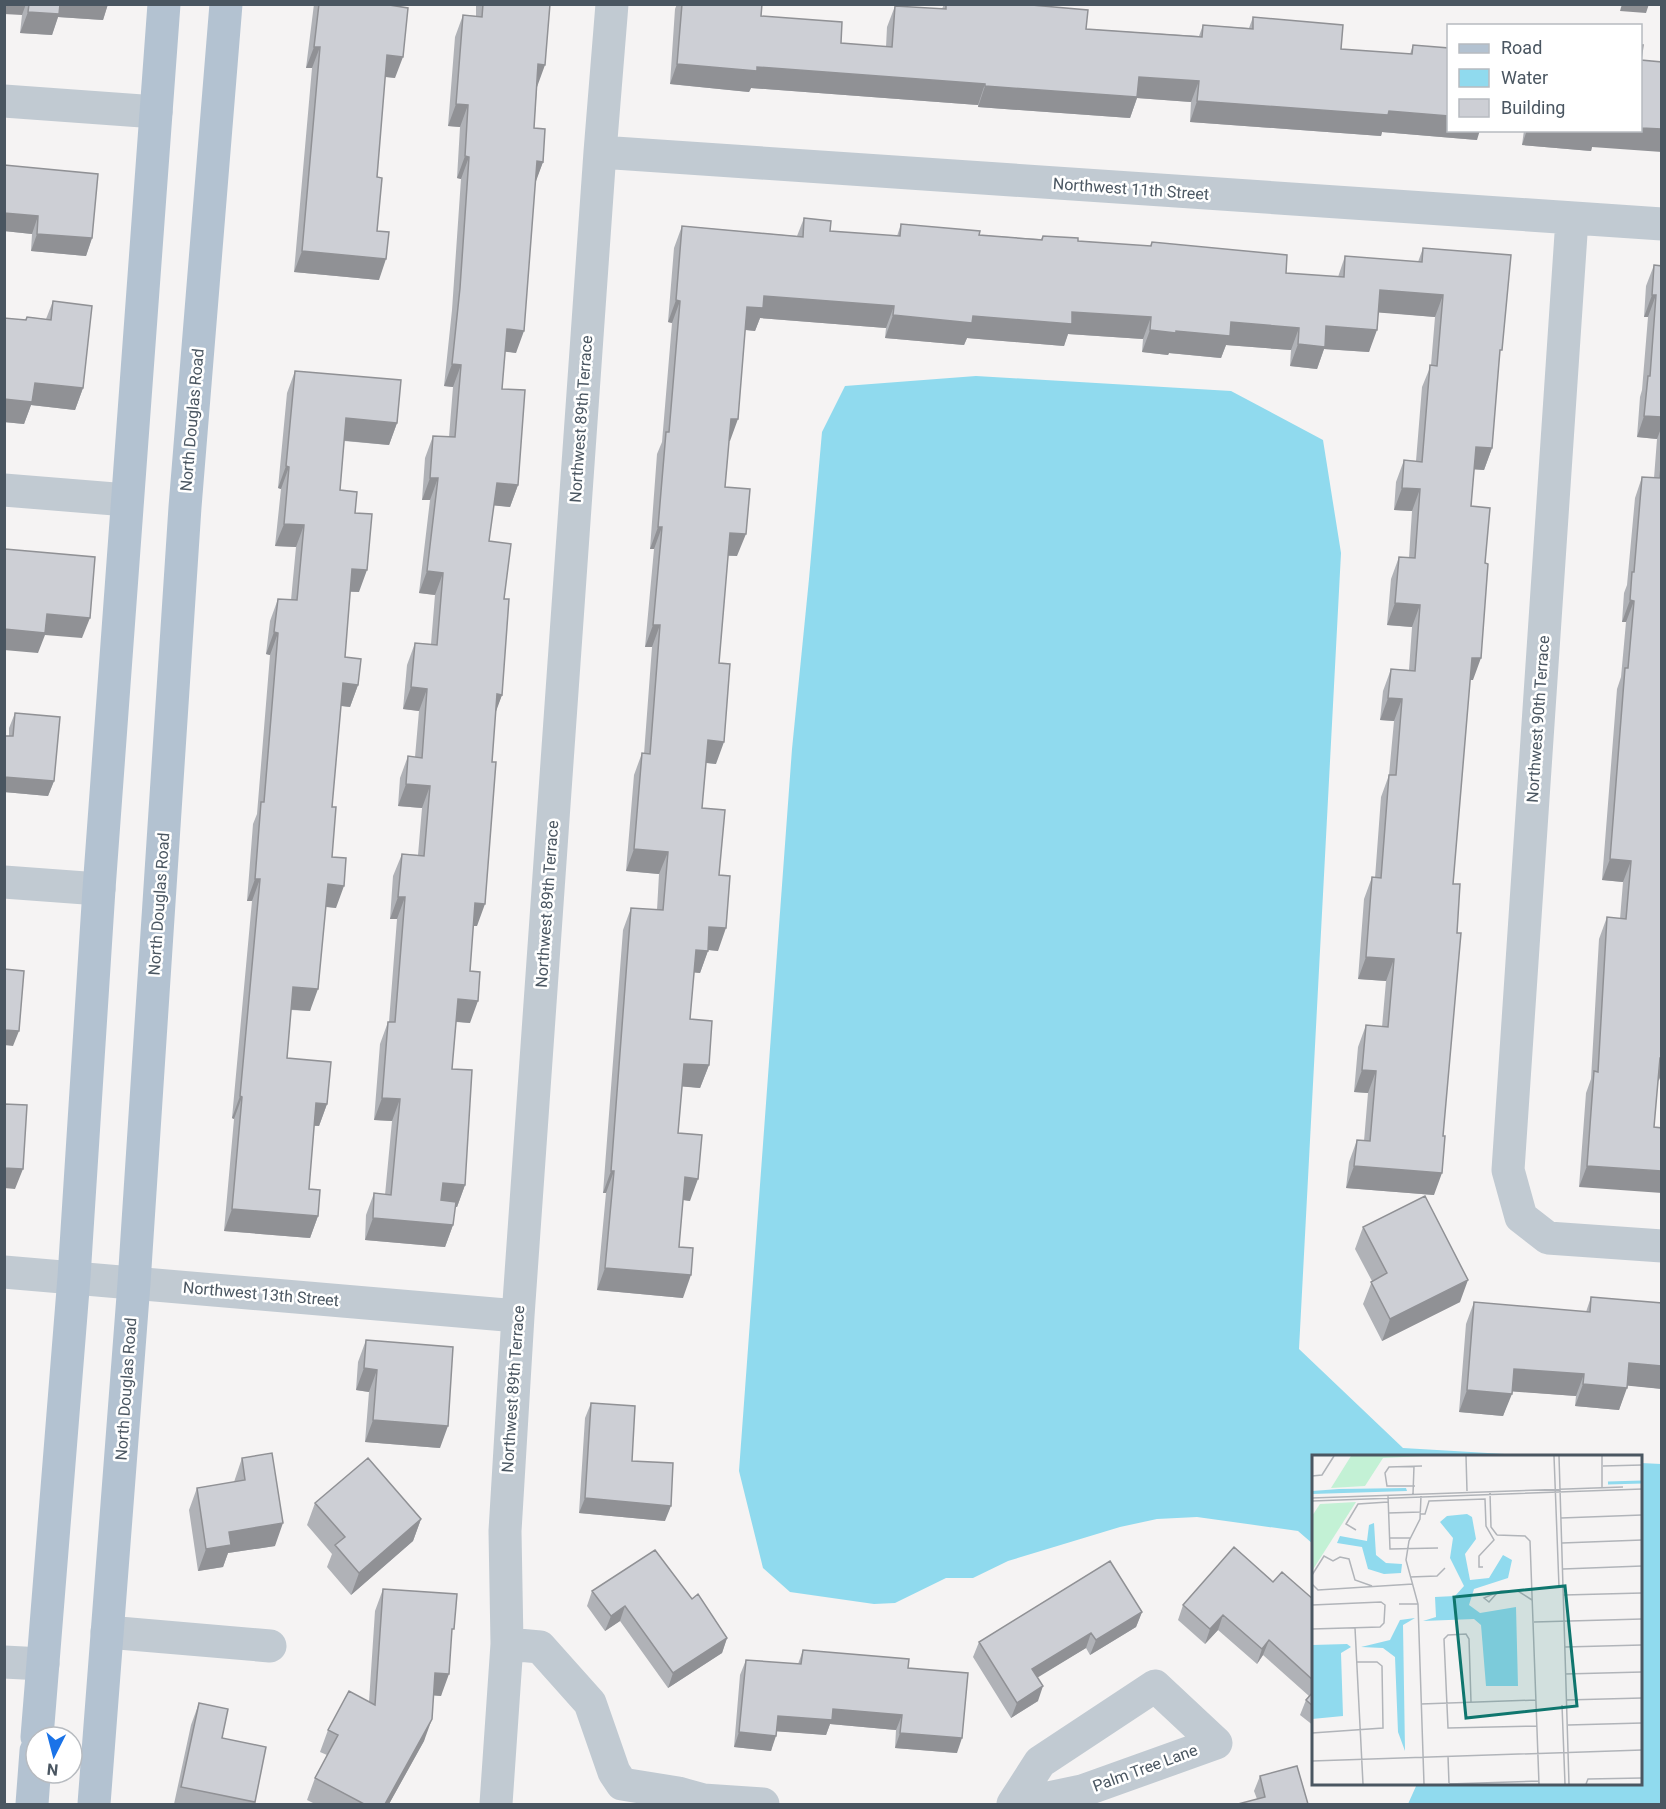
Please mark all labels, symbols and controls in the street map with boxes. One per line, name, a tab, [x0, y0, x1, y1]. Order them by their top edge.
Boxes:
legend	[1447, 24, 1642, 132]
text: Road	[1501, 37, 1542, 58]
text: Water	[1501, 67, 1548, 88]
text: Building	[1501, 97, 1565, 118]
street label: Northwest 11th Street	[1052, 174, 1210, 204]
street label: Northwest 89th Terrace	[566, 335, 596, 503]
street label: North Douglas Road	[176, 348, 208, 492]
street label: Northwest 90th Terrace	[1523, 635, 1553, 803]
street label: Northwest 89th Terrace	[532, 820, 562, 988]
street label: North Douglas Road	[145, 832, 173, 976]
street label: Northwest 13th Street	[182, 1278, 340, 1310]
street label: Northwest 89th Terrace	[498, 1305, 528, 1473]
street label: North Douglas Road	[112, 1317, 140, 1461]
inset map	[1312, 1455, 1642, 1785]
north arrow	[24, 1725, 84, 1785]
street label: Palm Tree Lane	[1090, 1740, 1200, 1796]
text: N	[46, 1759, 59, 1779]

